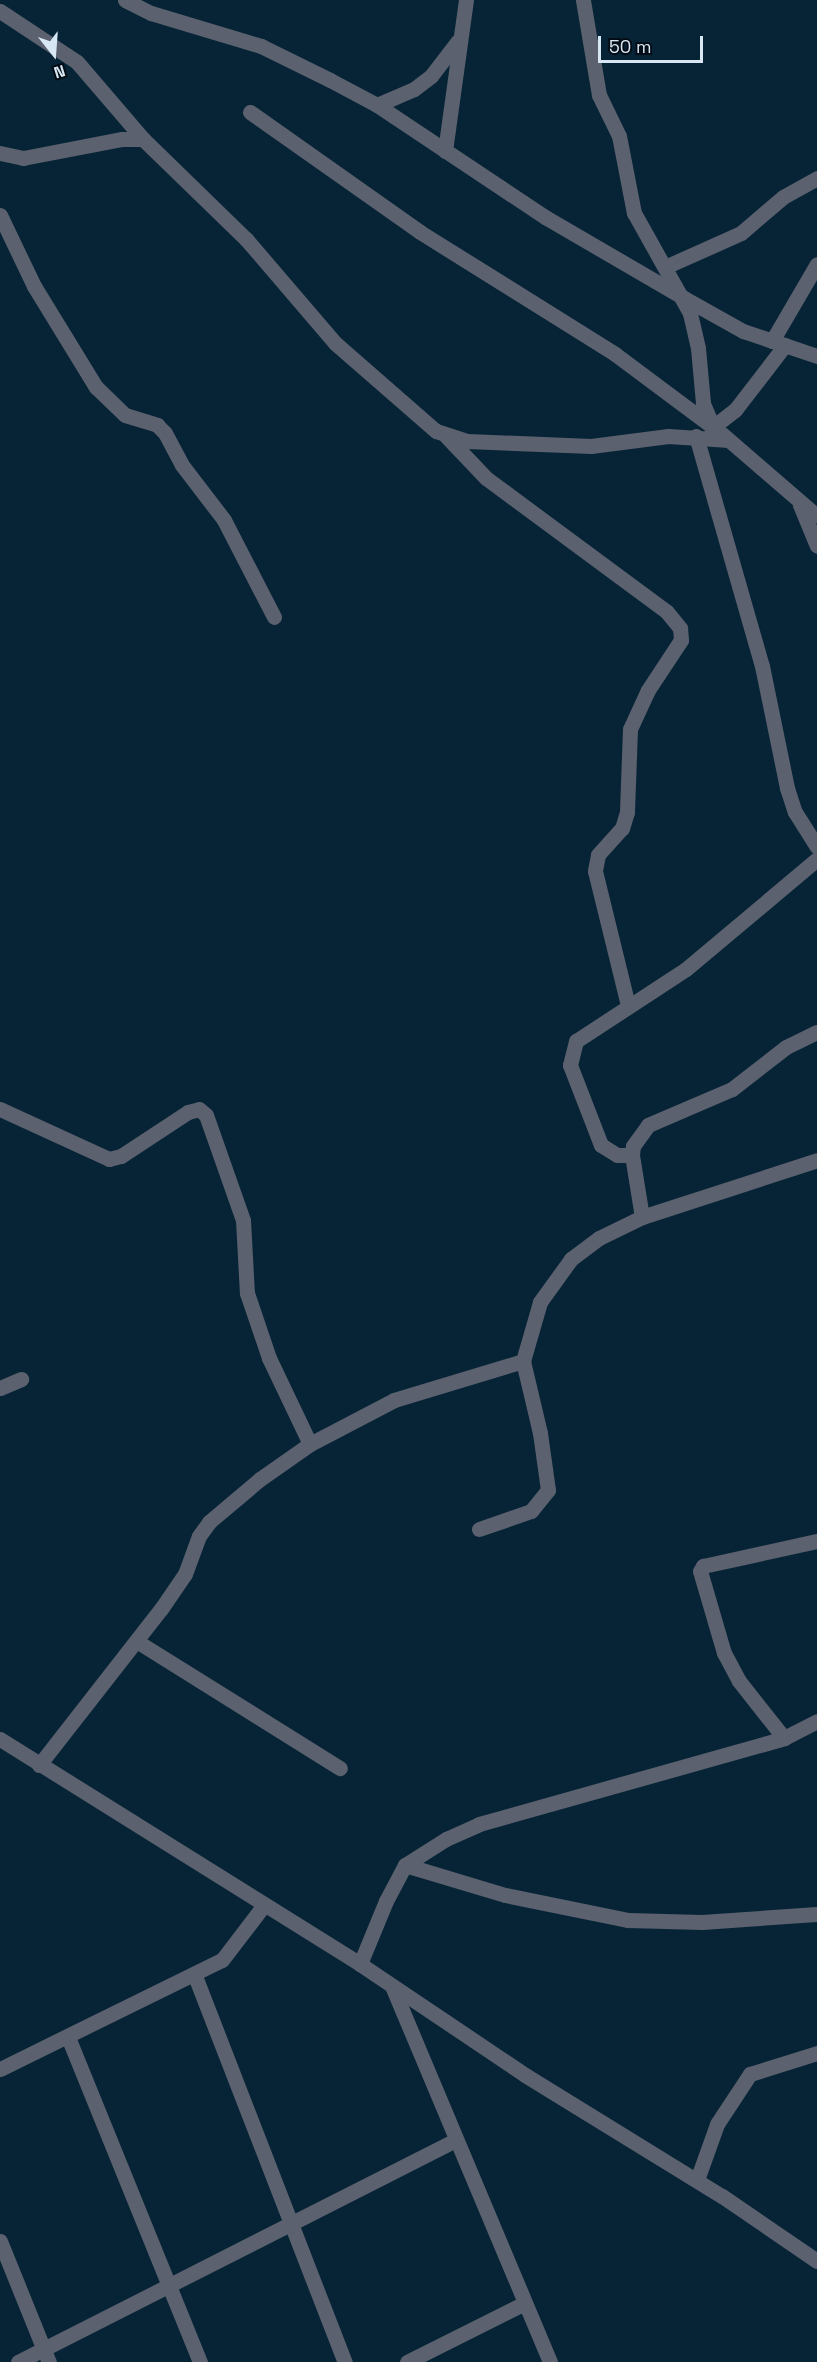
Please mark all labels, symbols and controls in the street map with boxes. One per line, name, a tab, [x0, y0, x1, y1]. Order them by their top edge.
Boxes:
north arrow	[24, 24, 84, 84]
scale bar	[601, 24, 706, 62]
text: 50 m	[609, 35, 651, 58]
text: N	[51, 60, 68, 83]

